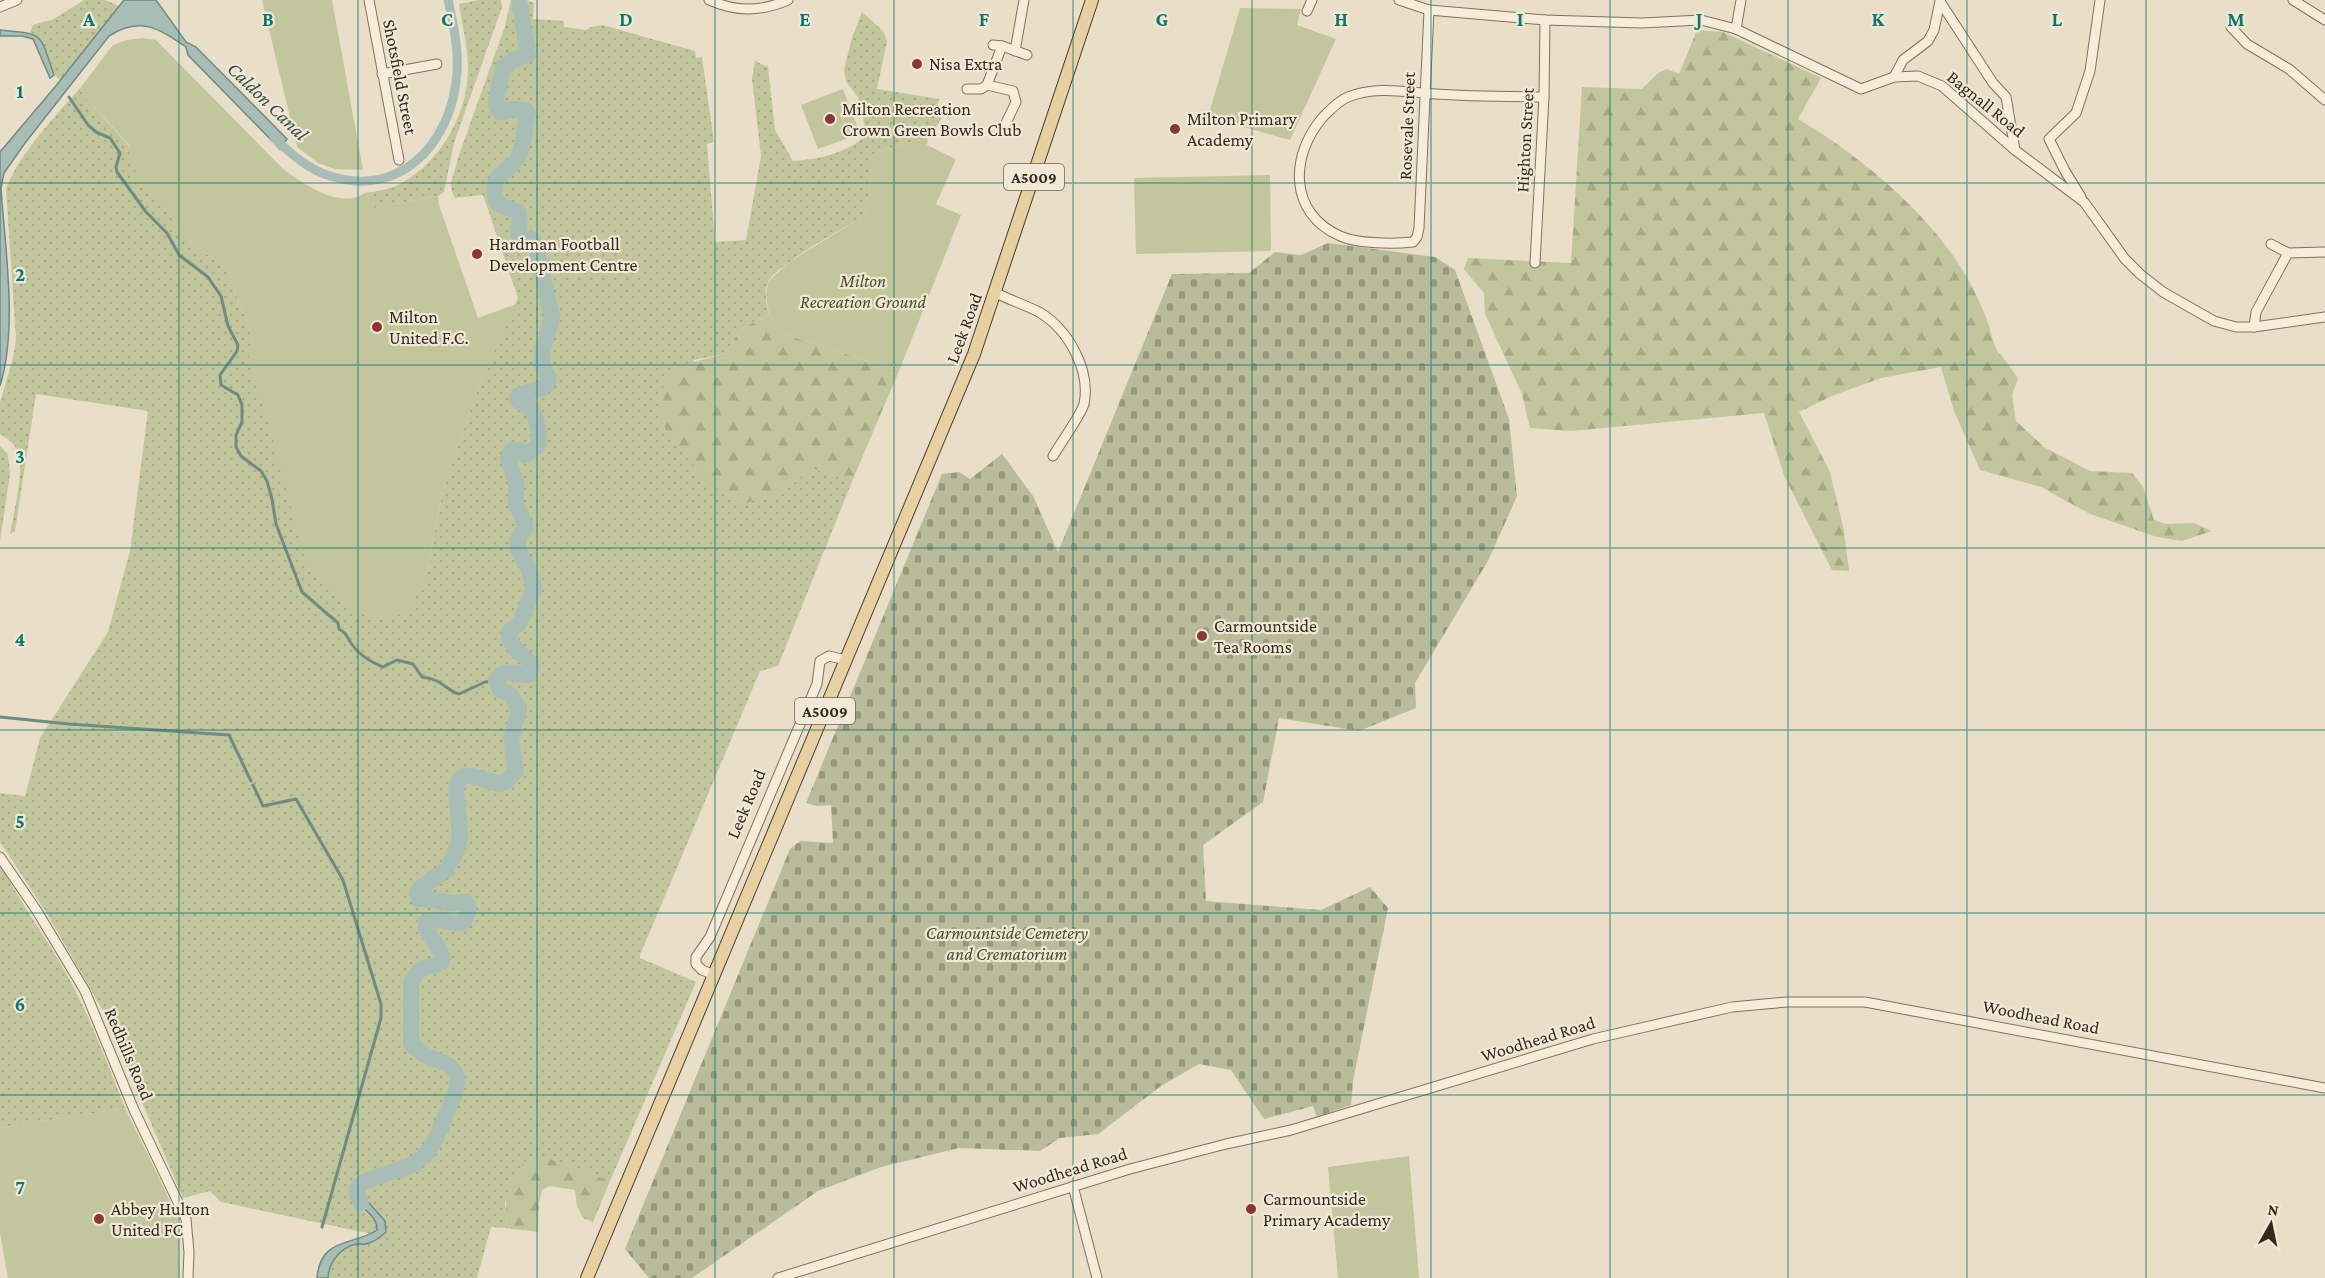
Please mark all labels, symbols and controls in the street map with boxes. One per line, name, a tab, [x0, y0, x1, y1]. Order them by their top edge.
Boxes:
text: A	[82, 8, 96, 30]
text: B	[262, 8, 274, 30]
text: C	[441, 8, 453, 30]
text: D	[619, 8, 633, 30]
text: E	[799, 8, 811, 30]
text: F	[979, 8, 990, 30]
text: G	[1156, 8, 1169, 30]
text: H	[1334, 8, 1348, 30]
text: I	[1517, 8, 1524, 30]
text: J	[1694, 8, 1703, 30]
text: K	[1872, 8, 1886, 30]
text: L	[2052, 8, 2063, 30]
text: M	[2227, 8, 2245, 30]
street label: Shotsfield Street	[379, 18, 421, 137]
place label: Nisa Extra	[929, 54, 1002, 74]
water label: Caldon Canal	[223, 57, 314, 146]
marker: Nisa Extra	[910, 57, 924, 71]
street label: Bagnall Road	[1943, 67, 2029, 142]
street label: Rosevale Street	[1395, 70, 1419, 180]
text: 1	[16, 80, 24, 102]
street label: Highton Street	[1512, 86, 1538, 193]
place label: Milton Recreation Crown Green Bowls Club	[842, 99, 1021, 140]
place label: Milton Primary Academy	[1187, 109, 1298, 150]
marker: Milton Recreation Crown Green Bowls Club	[823, 112, 837, 126]
marker: Milton Primary Academy	[1168, 122, 1182, 136]
road number: A5009	[1004, 164, 1064, 190]
place label: Hardman Football Development Centre	[489, 234, 637, 275]
marker: Hardman Football Development Centre	[470, 247, 484, 261]
text: 2	[15, 263, 25, 285]
park label: Milton Recreation Ground	[800, 271, 927, 312]
street label: Leek Road	[942, 290, 986, 366]
place label: Milton United F.C.	[389, 307, 469, 348]
marker: Milton United F.C.	[370, 320, 384, 334]
text: 3	[15, 445, 25, 467]
place label: Carmountside Tea Rooms	[1214, 616, 1317, 657]
text: 4	[15, 628, 26, 650]
marker: Carmountside Tea Rooms	[1195, 629, 1209, 643]
road number: A5009	[795, 698, 855, 724]
street label: Leek Road	[722, 766, 770, 842]
text: 5	[15, 810, 25, 832]
park label: Carmountside Cemetery and Crematorium	[926, 923, 1089, 964]
text: 6	[15, 993, 25, 1015]
street label: Woodhead Road	[1981, 996, 2102, 1038]
street label: Redhills Road	[101, 1005, 158, 1103]
street label: Woodhead Road	[1478, 1012, 1598, 1066]
street label: Woodhead Road	[1010, 1143, 1130, 1197]
text: 7	[15, 1176, 25, 1198]
place label: Carmountside Primary Academy	[1263, 1189, 1391, 1230]
north arrow	[2241, 1194, 2301, 1254]
place label: Abbey Hulton United FC	[111, 1199, 210, 1240]
text: N	[2267, 1200, 2280, 1219]
marker: Carmountside Primary Academy	[1244, 1202, 1258, 1216]
marker: Abbey Hulton United FC	[92, 1212, 106, 1226]

